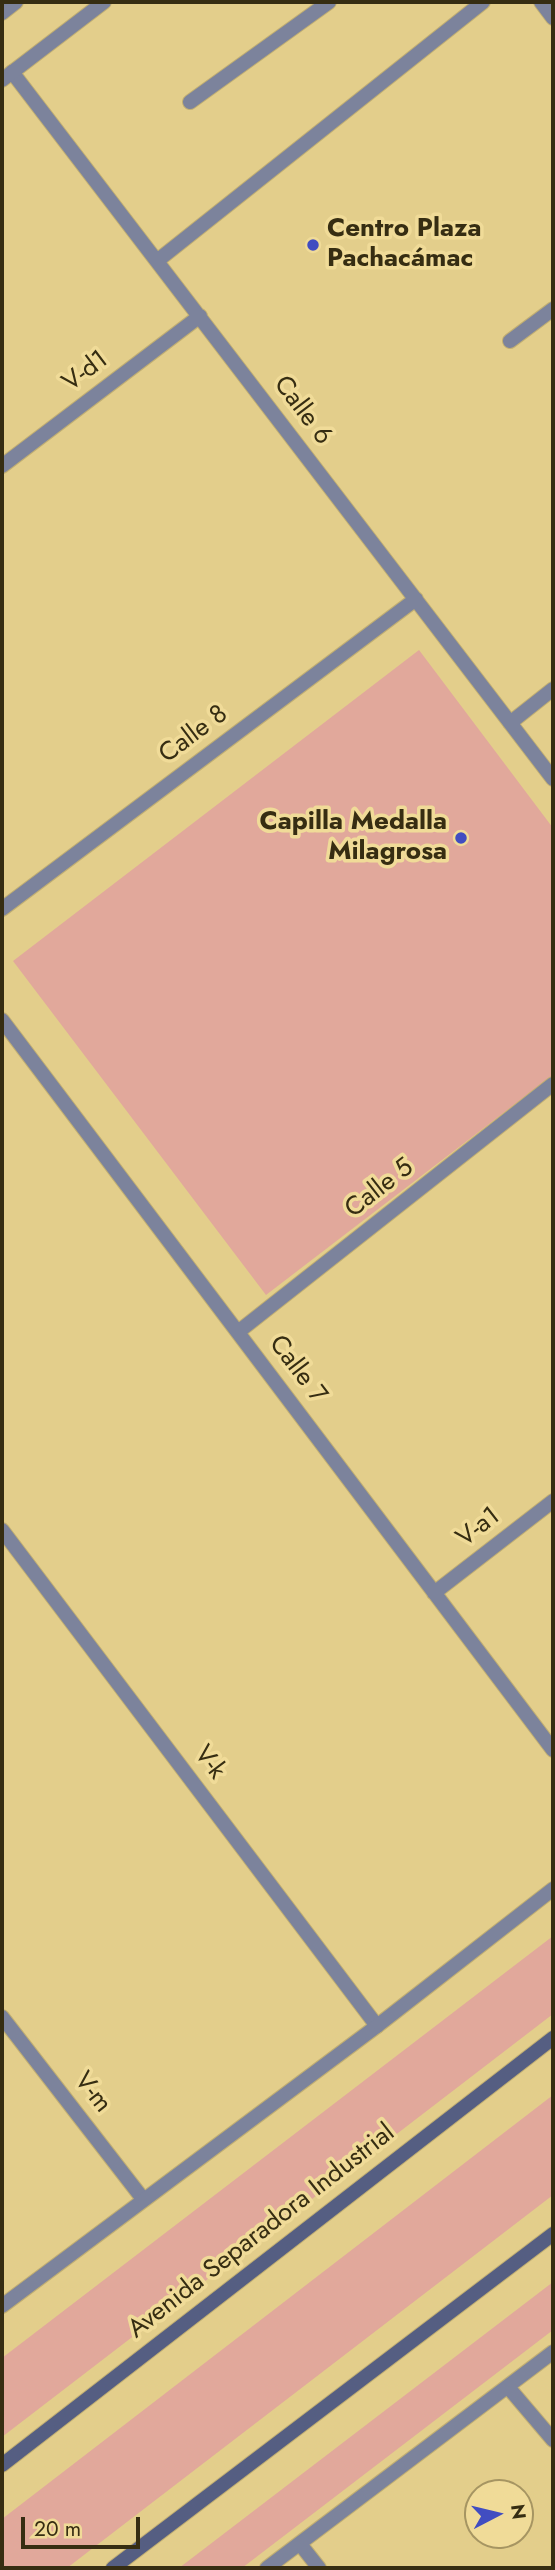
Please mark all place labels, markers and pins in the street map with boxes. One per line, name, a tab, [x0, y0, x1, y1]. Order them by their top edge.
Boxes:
place label: Centro Plaza Pachacámac	[327, 214, 482, 276]
marker: Centro Plaza Pachacámac	[305, 237, 321, 253]
place label: Capilla Medalla Milagrosa	[260, 807, 447, 868]
marker: Capilla Medalla Milagrosa	[453, 830, 469, 846]

